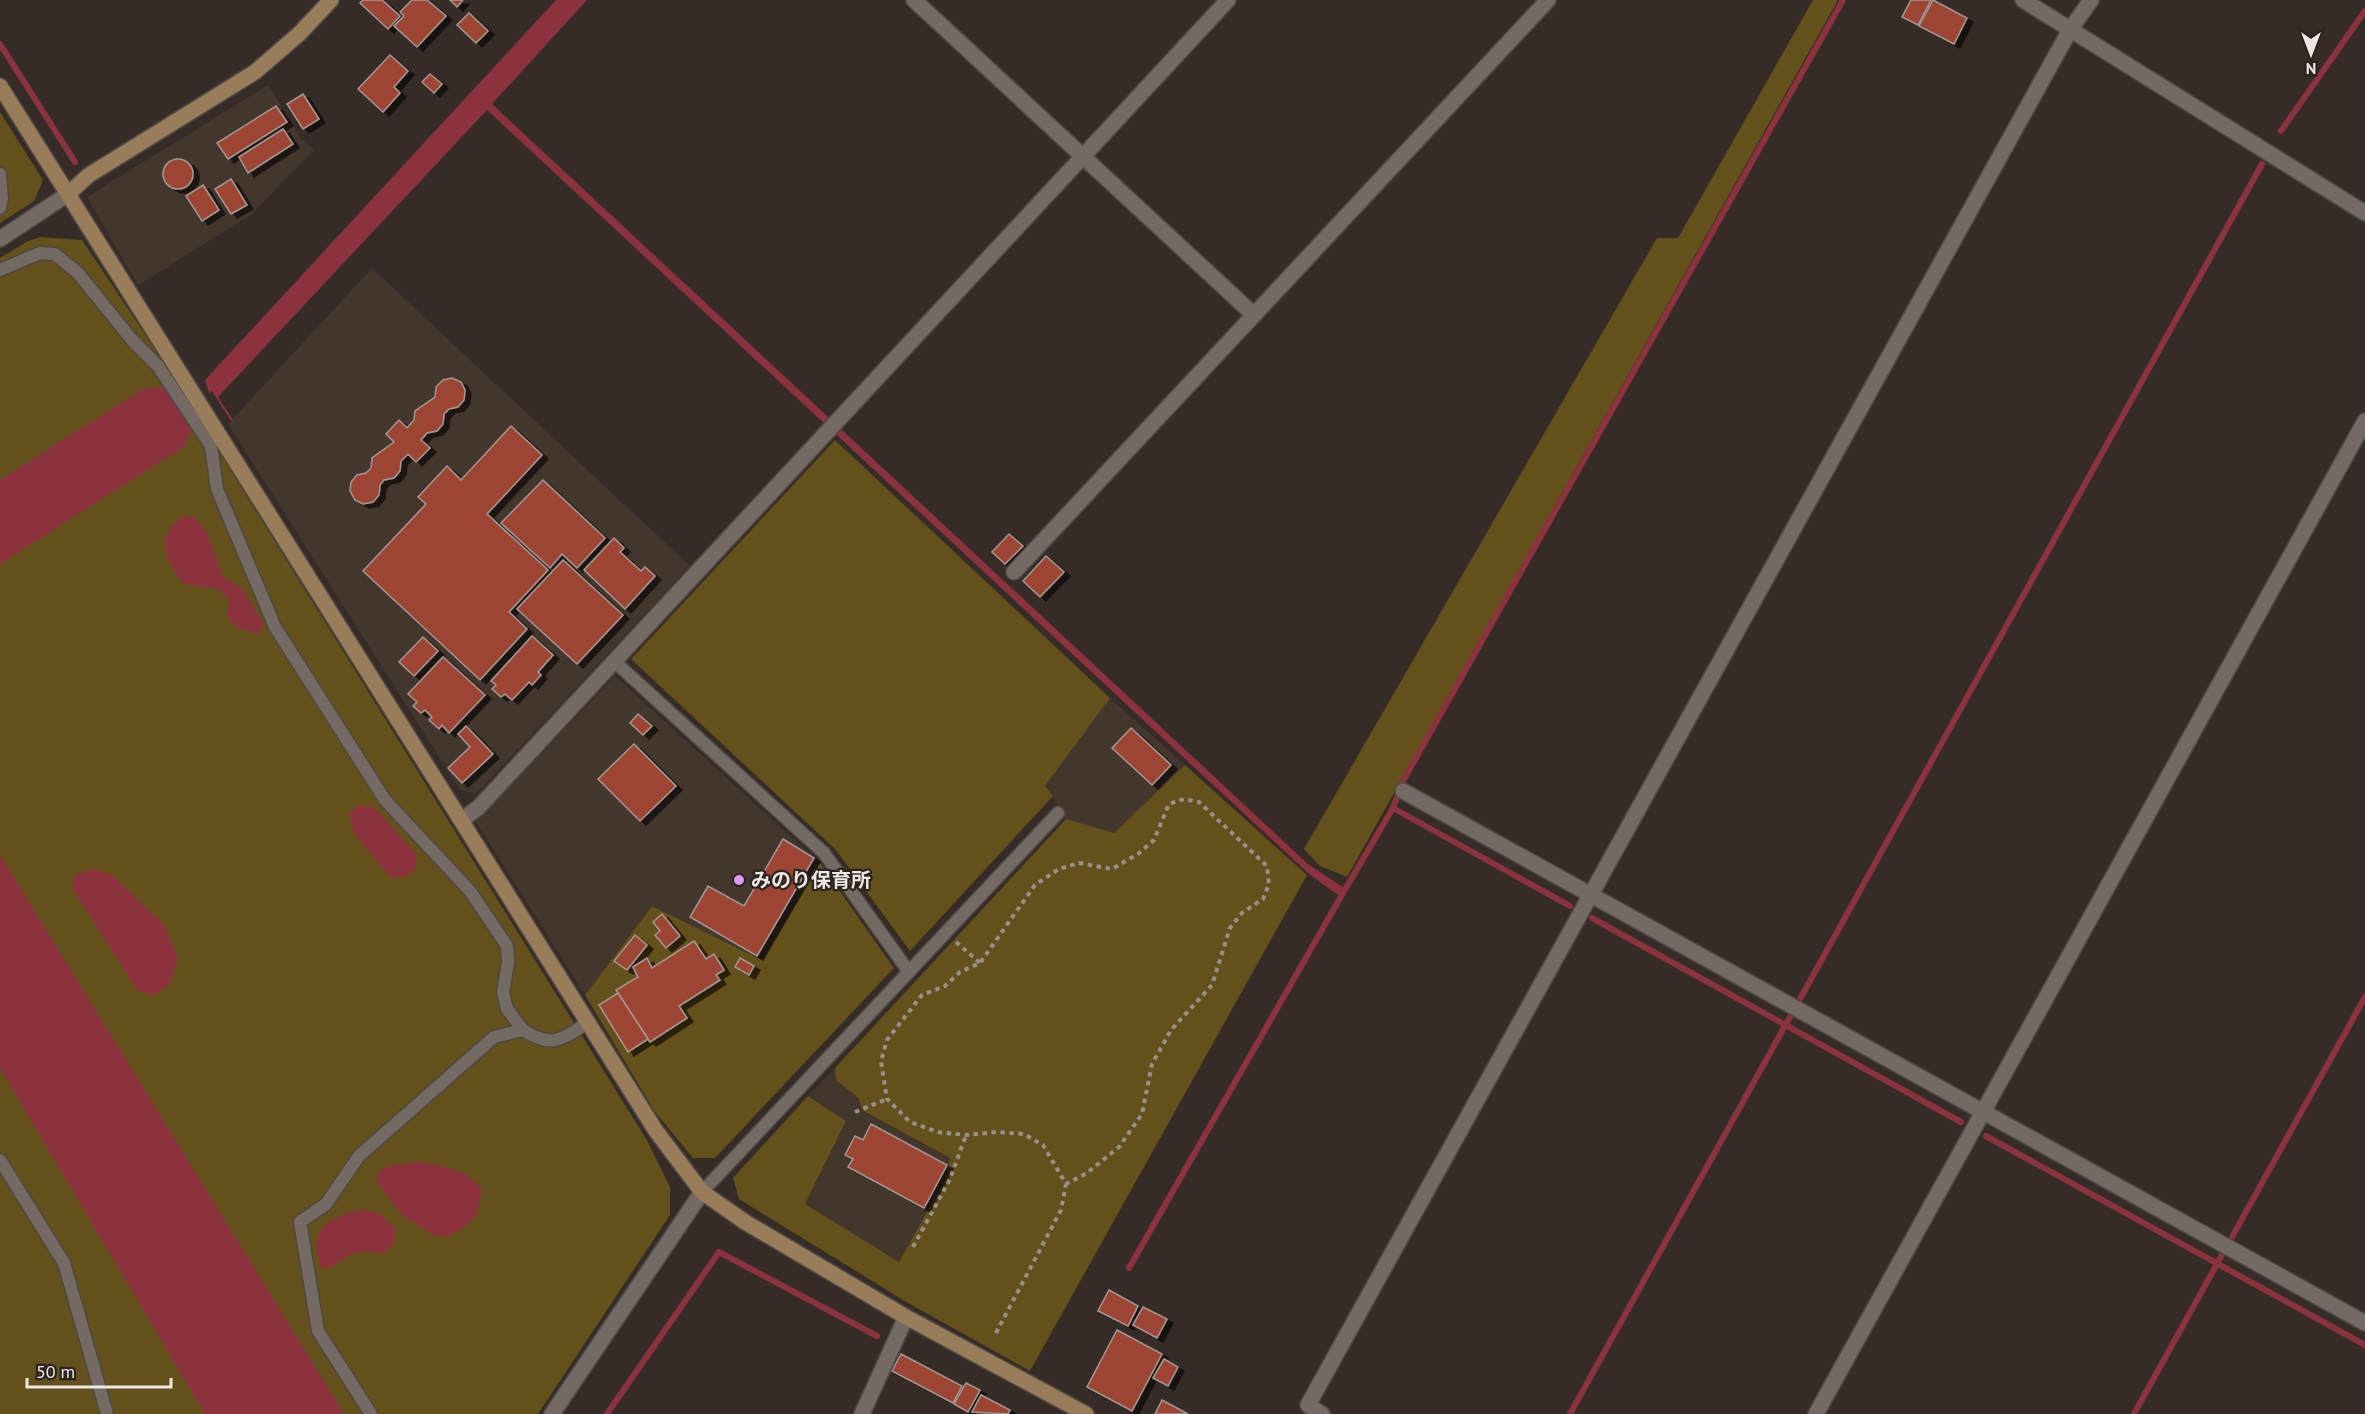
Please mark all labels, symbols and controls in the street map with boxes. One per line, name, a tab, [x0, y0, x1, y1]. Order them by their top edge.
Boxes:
north arrow	[2281, 24, 2341, 84]
text: N	[2306, 59, 2316, 79]
place label: みのり保育所	[751, 867, 871, 893]
marker: みのり保育所	[732, 873, 746, 887]
scale bar	[27, 1351, 171, 1389]
text: 50 m	[36, 1360, 75, 1383]

